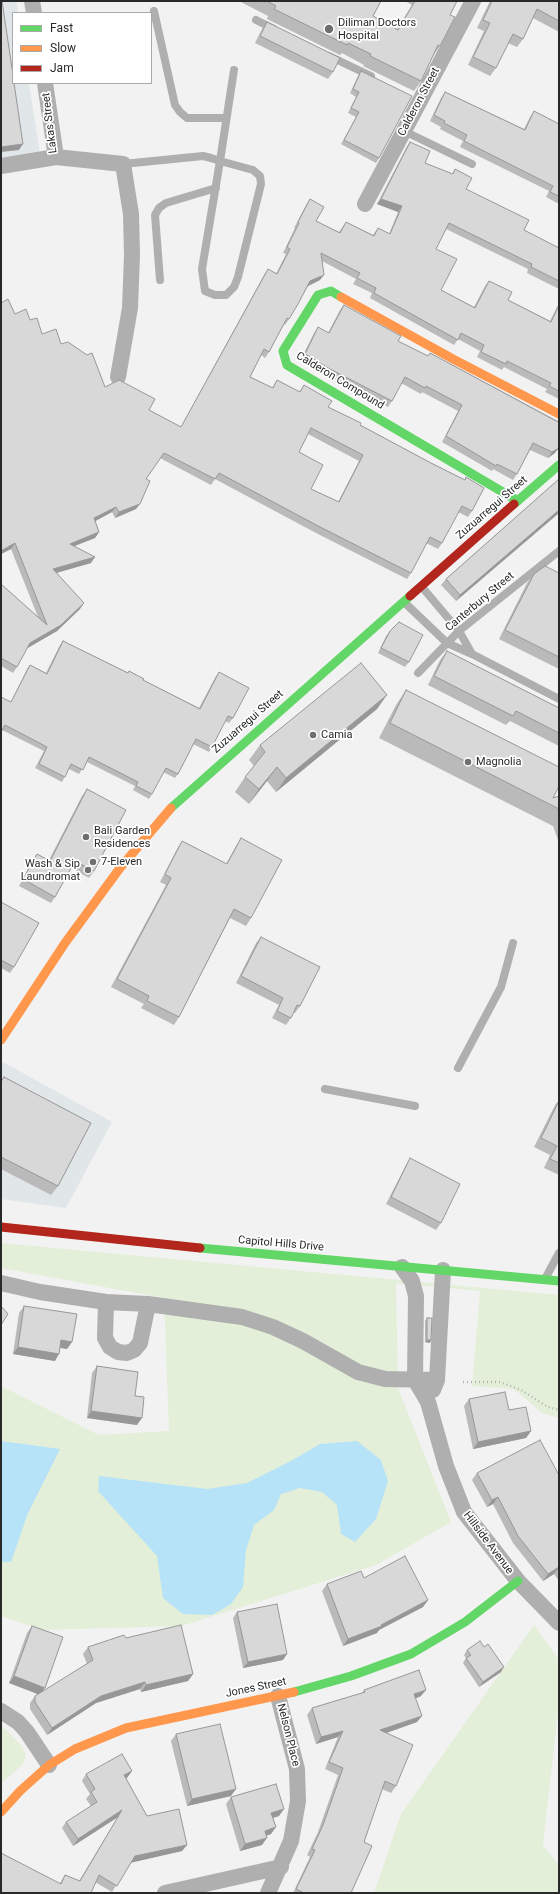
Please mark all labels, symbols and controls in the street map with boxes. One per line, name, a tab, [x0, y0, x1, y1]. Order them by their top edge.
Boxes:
legend	[12, 12, 152, 84]
place label: Diliman Doctors Hospital	[338, 16, 416, 42]
text: Fast	[50, 21, 73, 35]
marker: Diliman Doctors Hospital	[323, 23, 335, 35]
text: Slow	[50, 41, 76, 55]
text: Jam	[50, 61, 74, 75]
street label: Calderon Street	[395, 66, 443, 138]
street label: Lakas Street	[40, 92, 60, 154]
street label: Calderon Compound	[294, 349, 386, 413]
street label: Zuzuarregui Street	[454, 474, 530, 542]
street label: Canterbury Street	[443, 569, 517, 635]
street label: Zuzuarregui Street	[210, 688, 286, 756]
place label: Camia	[321, 728, 352, 742]
marker: Camia	[308, 730, 318, 740]
place label: Magnolia	[476, 755, 521, 769]
marker: Magnolia	[463, 757, 473, 767]
place label: Bali Garden Residences	[94, 824, 150, 850]
marker: Bali Garden Residences	[81, 832, 91, 842]
place label: 7-Eleven	[101, 855, 142, 869]
place label: Wash & Sip Laundromat	[21, 857, 80, 883]
marker: 7-Eleven	[88, 857, 98, 867]
marker: Wash & Sip Laundromat	[83, 865, 93, 875]
street label: Capitol Hills Drive	[238, 1234, 324, 1254]
street label: Hillside Avenue	[460, 1509, 516, 1577]
street label: Jones Street	[224, 1675, 288, 1701]
street label: Nelson Place	[274, 1702, 302, 1768]

